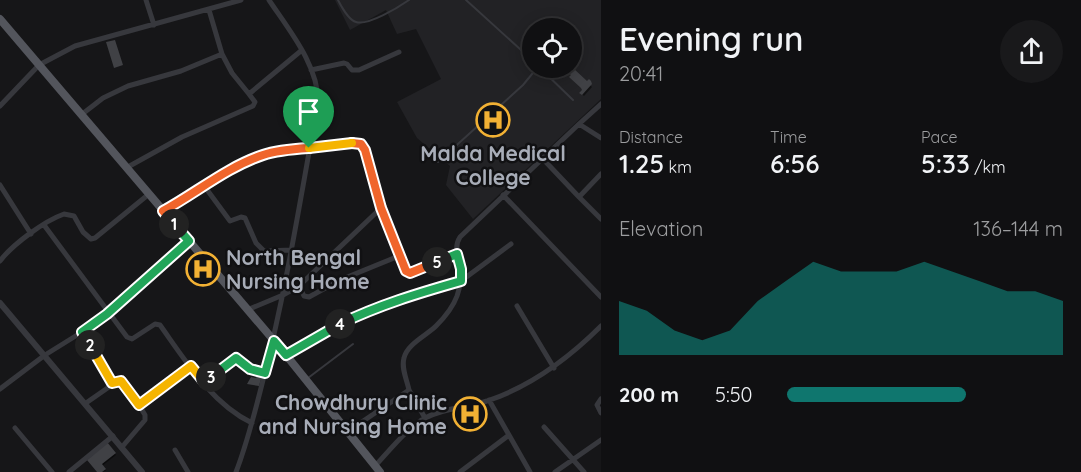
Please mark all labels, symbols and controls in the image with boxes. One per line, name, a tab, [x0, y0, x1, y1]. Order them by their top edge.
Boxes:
map controls	[522, 18, 582, 78]
button: locate	[522, 18, 582, 78]
text: Evening run	[619, 18, 804, 59]
button: share	[1000, 20, 1063, 83]
text: 20:41	[619, 61, 664, 86]
pin	[283, 86, 334, 148]
icon: arrive	[292, 95, 325, 128]
hospital icon: Malda Medical College	[475, 102, 511, 138]
text: Distance	[619, 127, 683, 147]
text: Time	[770, 127, 807, 147]
text: Pace	[921, 127, 957, 147]
place label: Malda Medical College	[420, 140, 566, 190]
text: 1.25	[619, 147, 664, 180]
text: 6:56	[770, 147, 820, 180]
text: 5:33	[921, 147, 970, 180]
text: km	[664, 157, 692, 177]
text: /km	[970, 157, 1006, 177]
pin: 1	[159, 209, 189, 239]
text: 1	[171, 214, 177, 234]
text: Elevation	[619, 216, 703, 241]
text: 136–144 m	[973, 216, 1063, 241]
place label: North Bengal Nursing Home	[226, 244, 370, 294]
pin: 5	[422, 247, 452, 277]
hospital icon: North Bengal Nursing Home	[185, 251, 221, 287]
text: 5	[432, 252, 442, 272]
pin: 4	[325, 309, 355, 339]
text: 4	[335, 314, 345, 334]
pin: 2	[75, 330, 105, 360]
text: 2	[85, 335, 95, 355]
pin: 3	[196, 362, 226, 392]
text: 3	[207, 367, 215, 387]
text: 200 m	[619, 382, 679, 407]
text: 5:50	[715, 382, 752, 407]
place label: Chowdhury Clinic and Nursing Home	[259, 389, 447, 439]
hospital icon: Chowdhury Clinic and Nursing Home	[452, 396, 488, 432]

